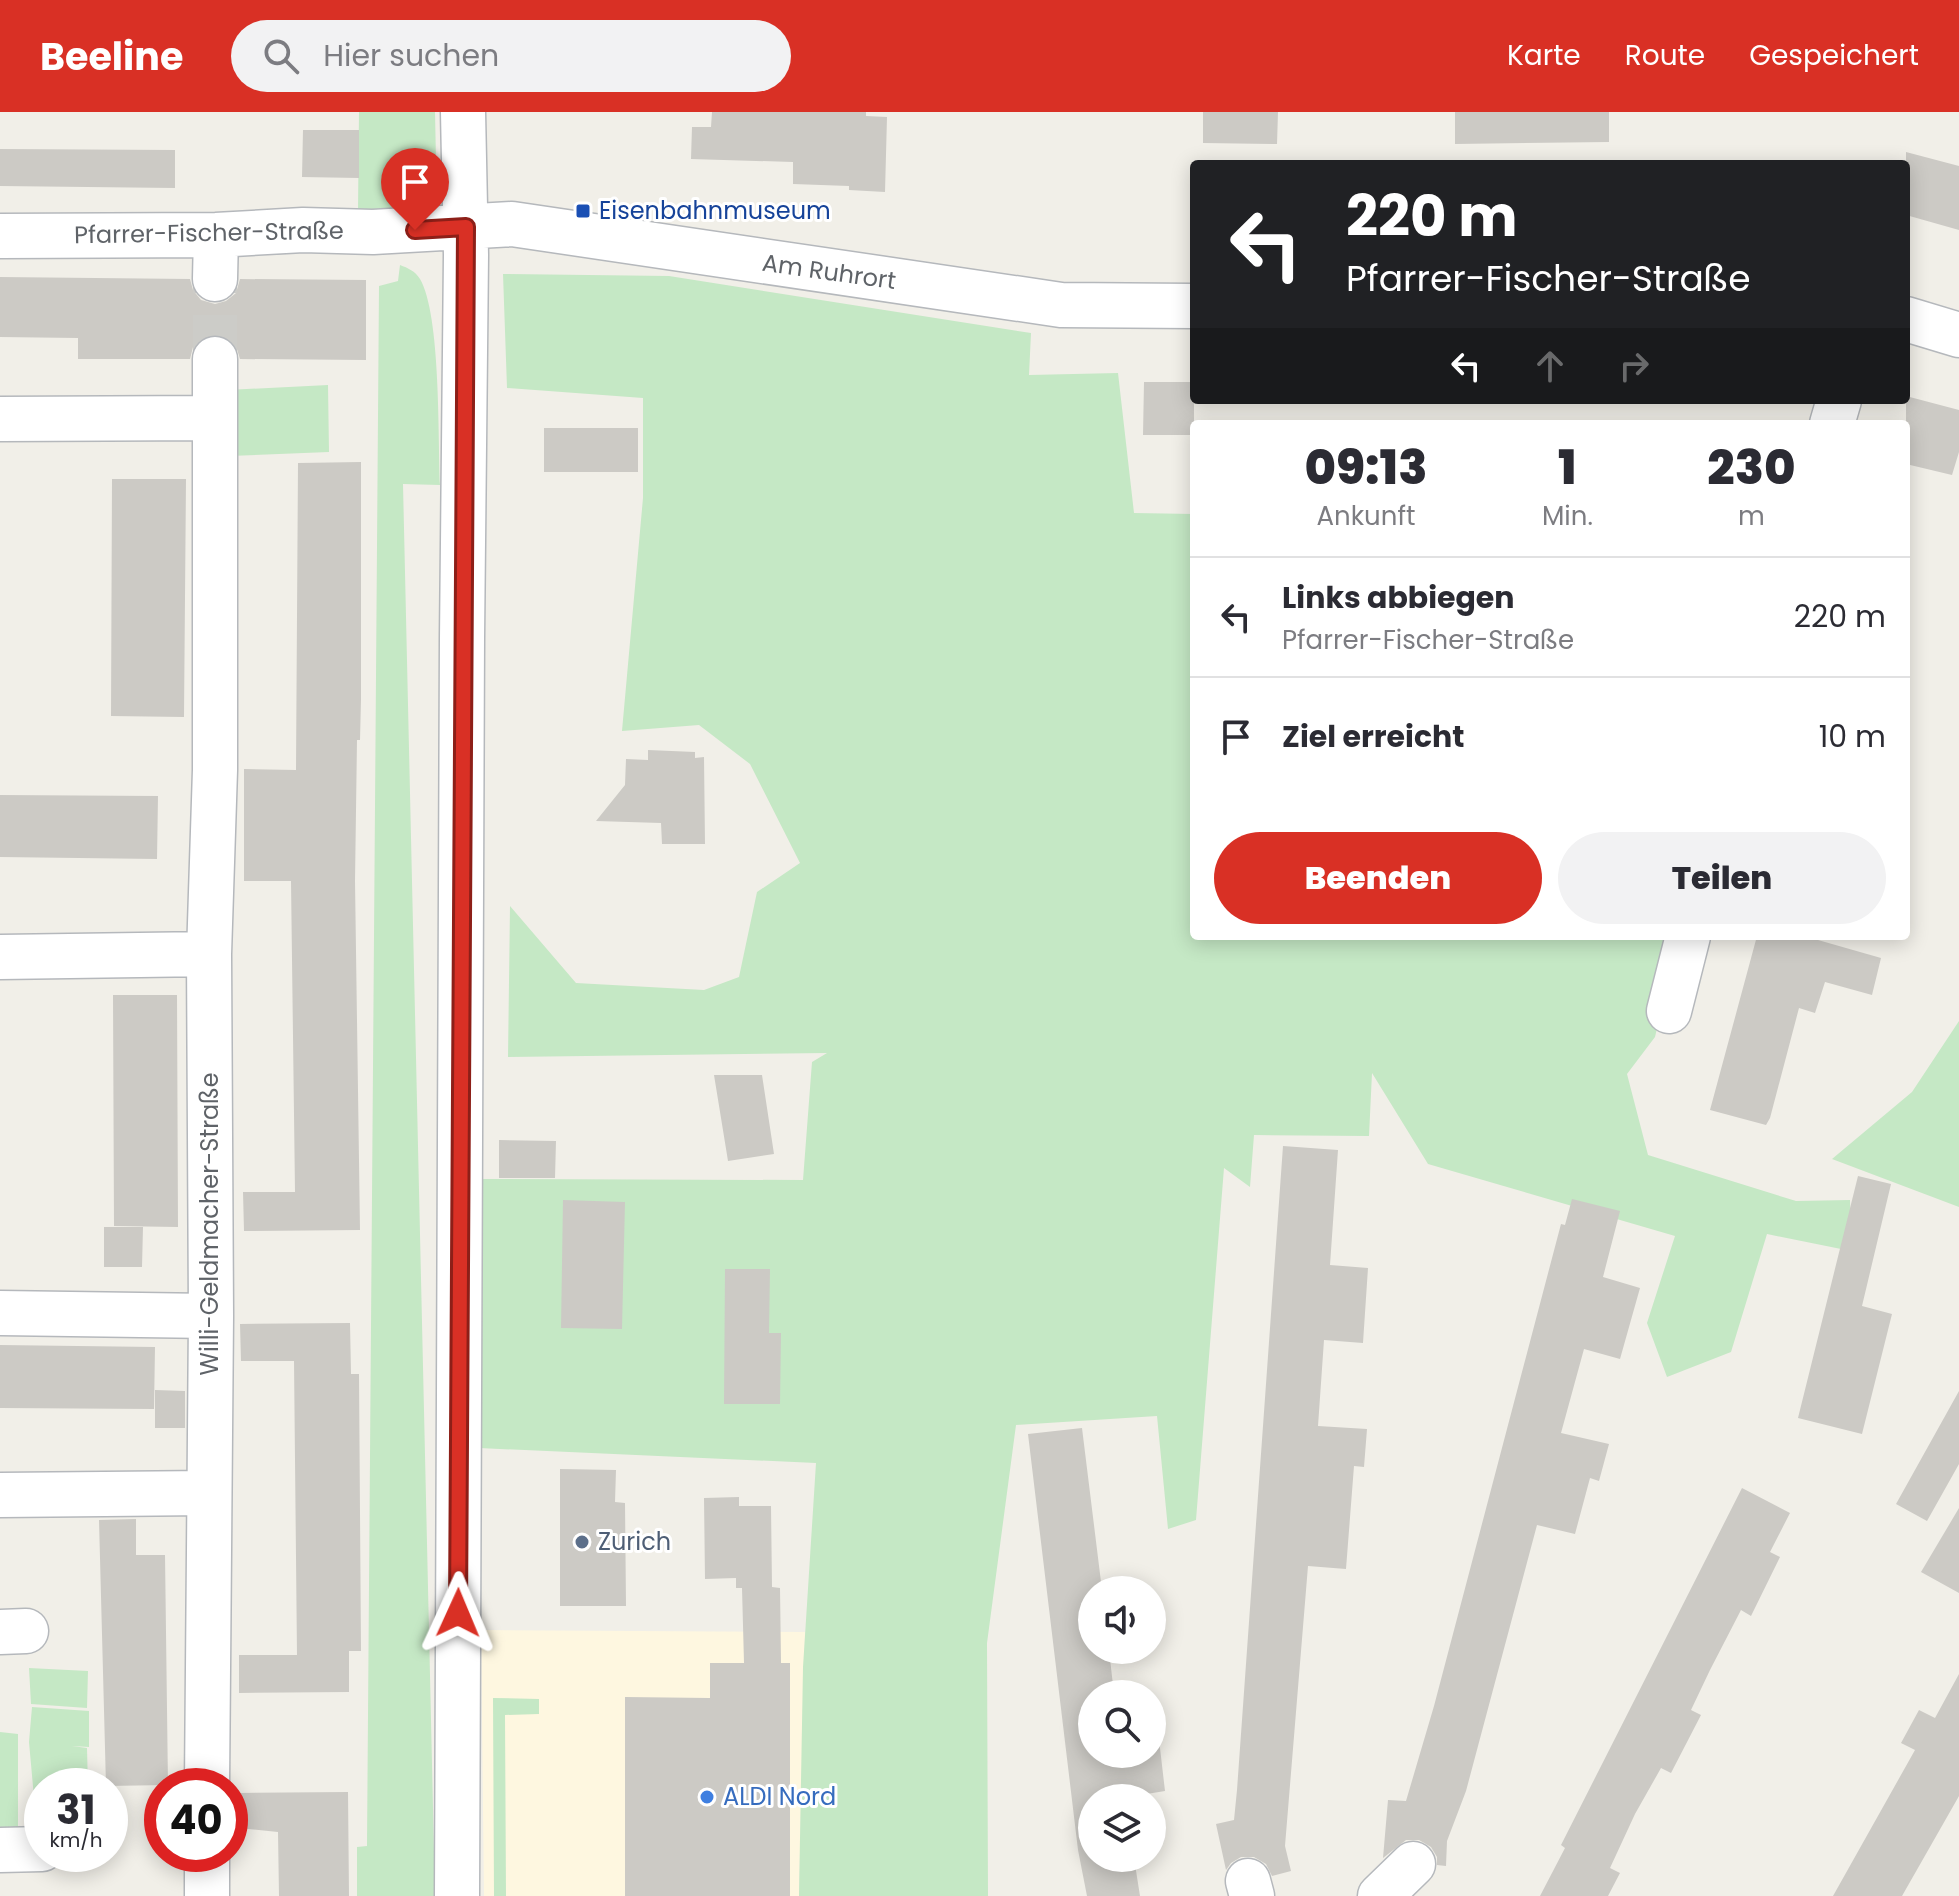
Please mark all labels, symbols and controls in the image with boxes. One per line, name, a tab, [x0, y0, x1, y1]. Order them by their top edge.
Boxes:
search box	[231, 20, 791, 92]
text: Beeline	[40, 30, 183, 83]
icon: search	[259, 34, 303, 78]
text: Hier suchen	[323, 34, 499, 77]
text: Karte	[1507, 36, 1581, 75]
text: Route	[1625, 36, 1705, 75]
text: Gespeichert	[1749, 36, 1919, 75]
pin	[381, 148, 449, 230]
icon: arrive	[393, 160, 437, 204]
text: 220 m	[1346, 177, 1518, 256]
icon: left	[1214, 192, 1318, 296]
place label: Eisenbahnmuseum	[599, 194, 831, 227]
marker: Eisenbahnmuseum	[574, 202, 592, 220]
street label: Pfarrer-Fischer-Straße	[74, 214, 344, 251]
street label: Am Ruhrort	[760, 246, 898, 297]
text: Pfarrer-Fischer-Straße	[1346, 253, 1751, 304]
icon: left	[1444, 344, 1488, 388]
icon: ahead	[1528, 344, 1572, 388]
icon: right	[1612, 344, 1656, 388]
text: 09:13	[1304, 434, 1427, 501]
text: 1	[1558, 434, 1577, 501]
text: 230	[1707, 434, 1795, 501]
text: Ankunft	[1317, 498, 1415, 534]
text: Min.	[1542, 498, 1593, 534]
text: m	[1738, 498, 1765, 534]
text: Links abbiegen	[1282, 576, 1515, 619]
icon: left	[1214, 595, 1258, 639]
text: 220 m	[1794, 595, 1886, 638]
text: Pfarrer-Fischer-Straße	[1282, 622, 1574, 658]
icon: arrive	[1214, 715, 1258, 759]
text: Ziel erreicht	[1282, 715, 1464, 758]
text: 10 m	[1819, 715, 1886, 758]
button: Beenden	[1214, 832, 1542, 924]
button: Teilen	[1558, 832, 1886, 924]
street label: Willi-Geldmacher-Straße	[193, 1072, 226, 1376]
place label: Zurich	[598, 1525, 671, 1558]
marker: Zurich	[573, 1533, 591, 1551]
position arrow	[416, 1571, 500, 1655]
map controls	[1078, 1576, 1166, 1872]
button: sound	[1078, 1576, 1166, 1664]
button: search	[1078, 1680, 1166, 1768]
speed limit sign: 40	[144, 1768, 248, 1872]
place label: ALDI Nord	[723, 1780, 836, 1813]
text: 31	[56, 1782, 96, 1838]
button: layers	[1078, 1784, 1166, 1872]
marker: ALDI Nord	[698, 1788, 716, 1806]
text: km/h	[49, 1826, 103, 1854]

